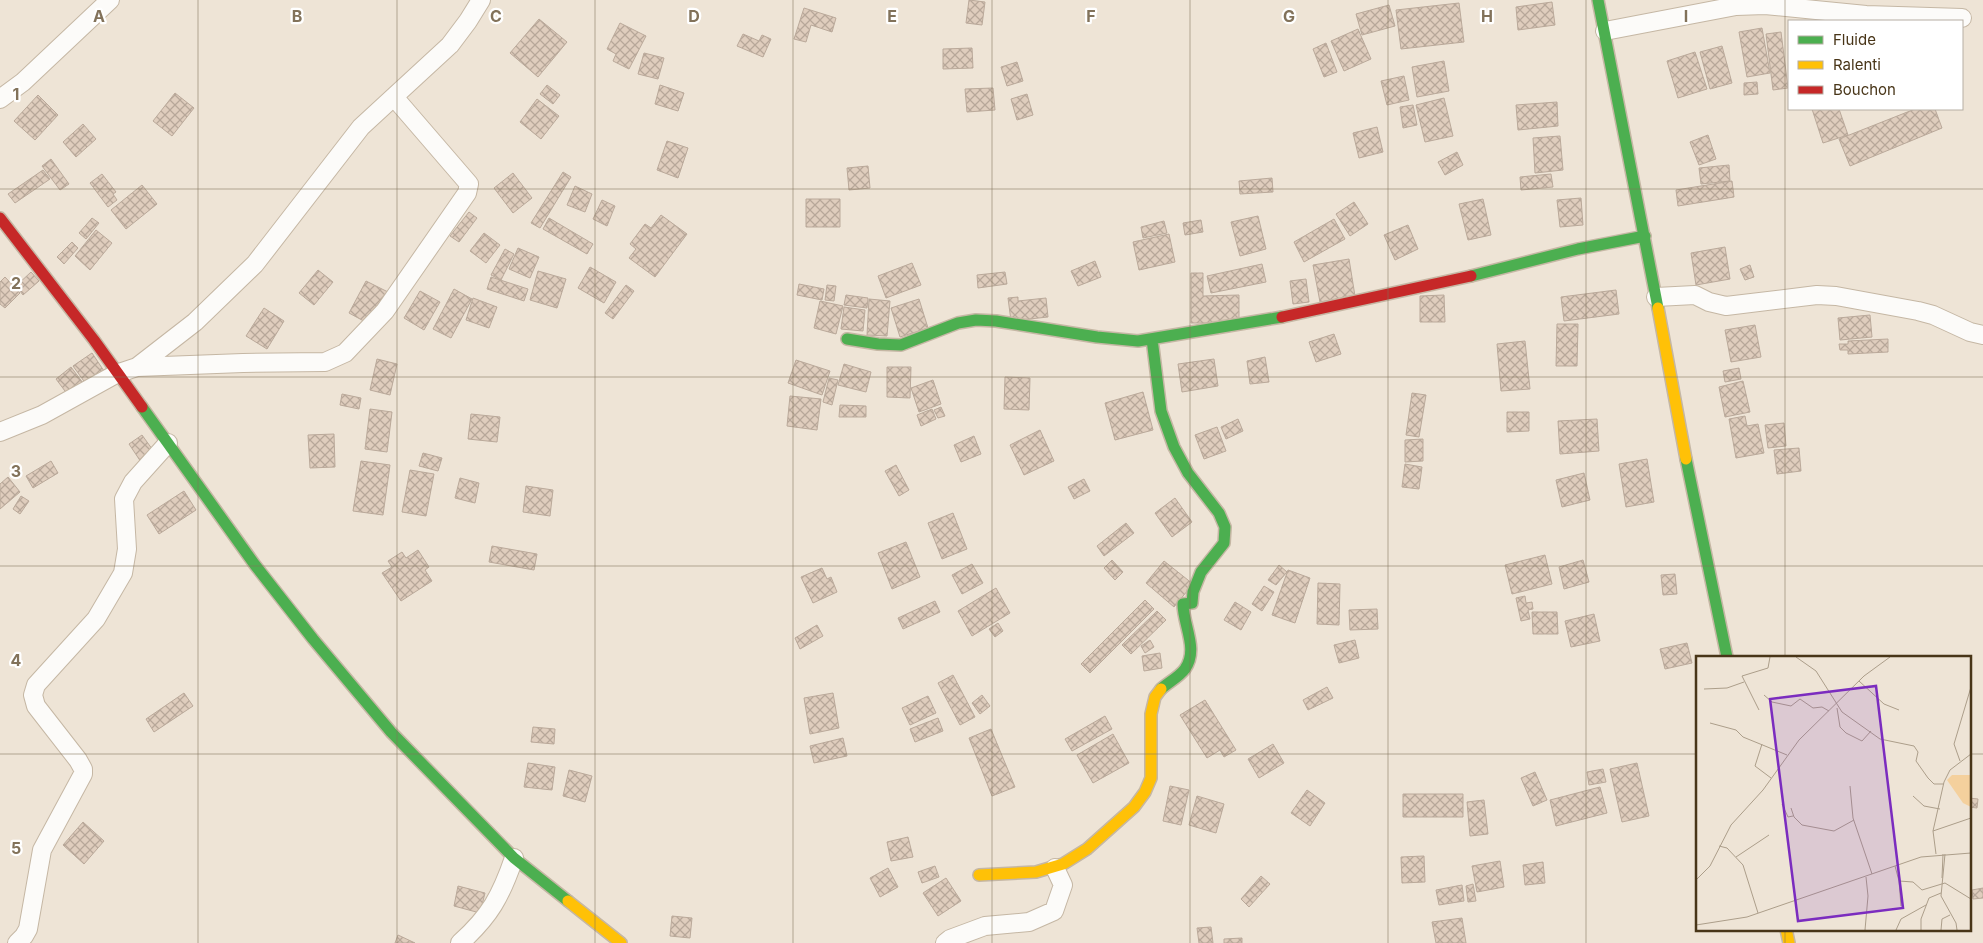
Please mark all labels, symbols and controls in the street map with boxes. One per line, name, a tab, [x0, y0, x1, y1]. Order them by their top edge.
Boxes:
text: A	[93, 6, 105, 26]
text: B	[292, 6, 302, 26]
text: C	[490, 6, 502, 26]
text: D	[688, 6, 700, 26]
text: E	[887, 6, 897, 26]
text: F	[1086, 6, 1096, 26]
text: G	[1283, 6, 1295, 26]
text: H	[1481, 6, 1493, 26]
text: I	[1684, 6, 1688, 26]
legend	[1788, 20, 1963, 110]
text: Fluide	[1833, 30, 1876, 49]
text: Ralenti	[1833, 55, 1881, 74]
text: Bouchon	[1833, 80, 1896, 99]
text: 1	[13, 84, 19, 104]
text: 2	[11, 273, 21, 293]
text: 3	[11, 461, 21, 481]
text: 4	[11, 650, 22, 670]
inset map	[1696, 656, 1970, 930]
text: 5	[11, 838, 21, 858]

